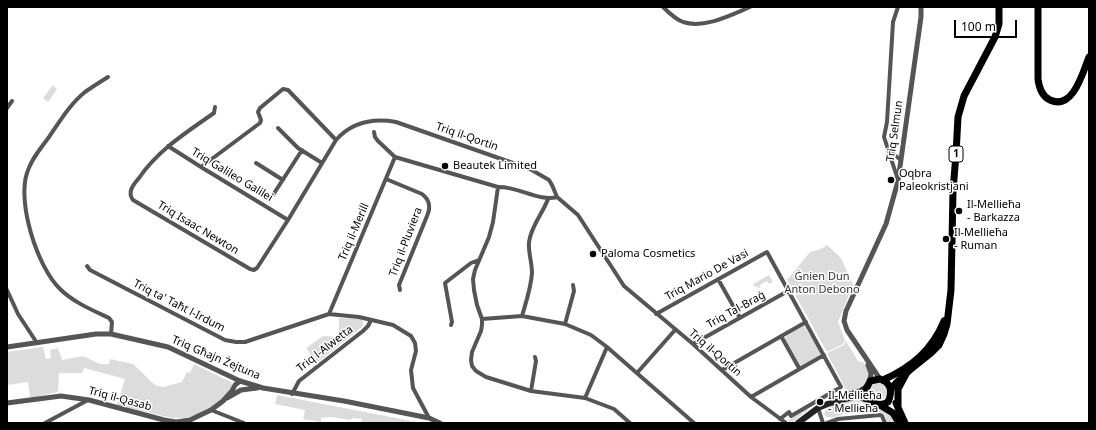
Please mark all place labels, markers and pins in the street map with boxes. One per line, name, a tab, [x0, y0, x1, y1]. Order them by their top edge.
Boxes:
place label: Beautek Limited	[453, 159, 537, 173]
marker: Beautek Limited	[440, 161, 450, 171]
place label: Oqbra Paleokristjani	[899, 167, 969, 193]
marker: Oqbra Paleokristjani	[886, 175, 896, 185]
place label: Il-Mellieħa - Barkazza	[967, 198, 1021, 224]
marker: Il-Mellieħa - Barkazza	[954, 206, 964, 216]
place label: Il-Mellieħa - Ruman	[954, 226, 1008, 252]
marker: Il-Mellieħa - Ruman	[941, 234, 951, 244]
place label: Paloma Cosmetics	[601, 247, 695, 261]
marker: Paloma Cosmetics	[588, 249, 598, 259]
place label: Il-Mellieħa - Mellieħa	[828, 389, 882, 415]
marker: Il-Mellieħa - Mellieħa	[815, 397, 825, 407]

